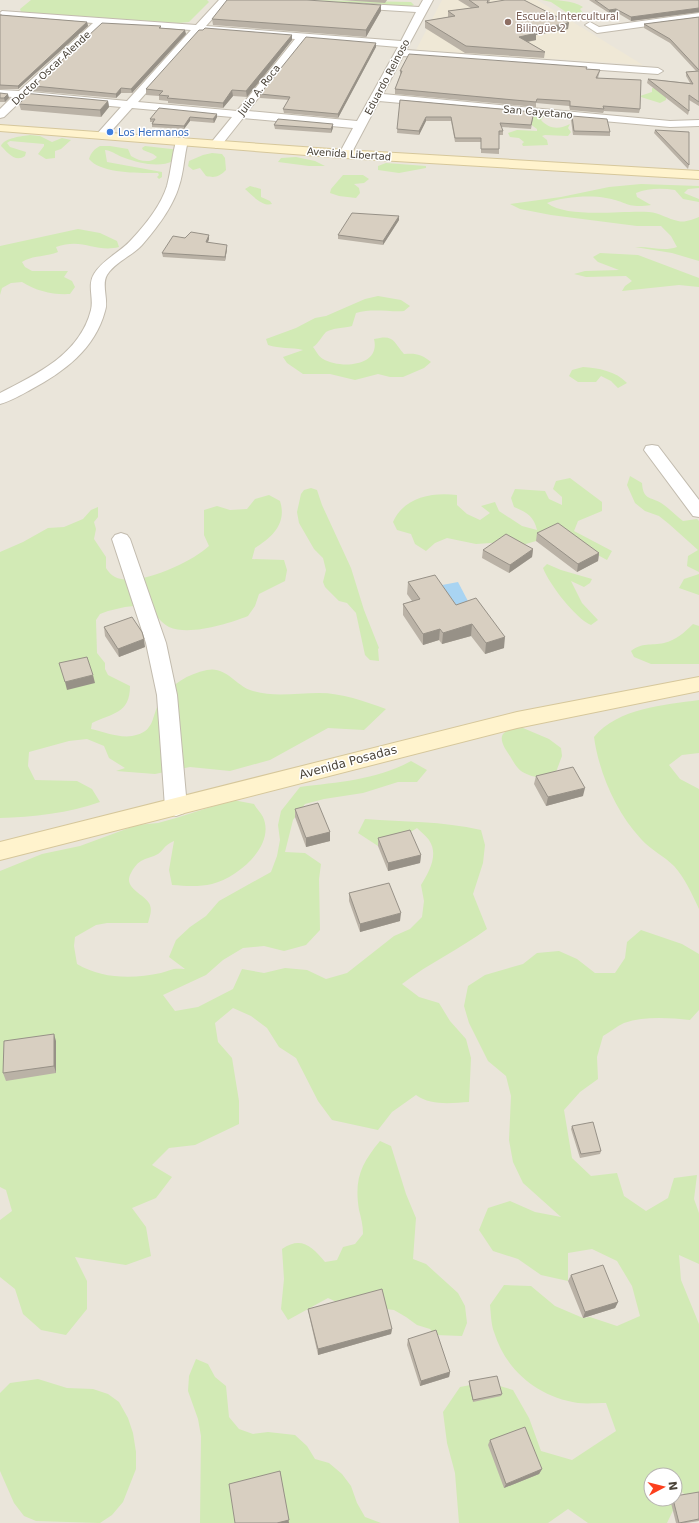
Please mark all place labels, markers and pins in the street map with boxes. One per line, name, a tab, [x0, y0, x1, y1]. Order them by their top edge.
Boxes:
place label: Escuela Intercultural Bilingüe 2	[516, 11, 619, 34]
marker: Escuela Intercultural Bilingüe 2	[503, 17, 513, 27]
marker: Los Hermanos	[105, 127, 115, 137]
place label: Los Hermanos	[118, 127, 189, 138]

